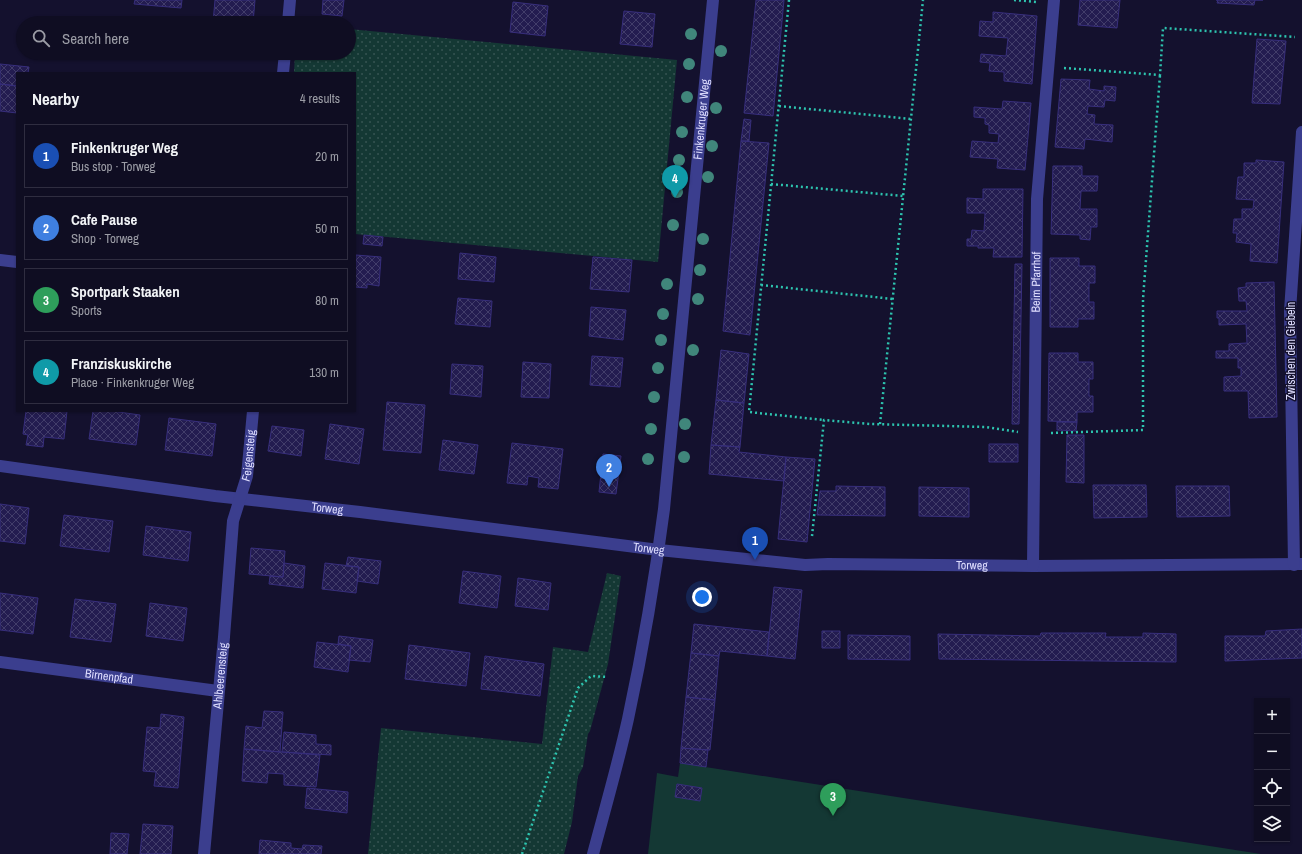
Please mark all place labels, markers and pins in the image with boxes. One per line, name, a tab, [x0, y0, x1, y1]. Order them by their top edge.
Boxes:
pin: 4	[662, 165, 688, 198]
pin: 2	[596, 454, 622, 487]
pin: 1	[742, 527, 768, 560]
pin: 3	[820, 783, 846, 816]

